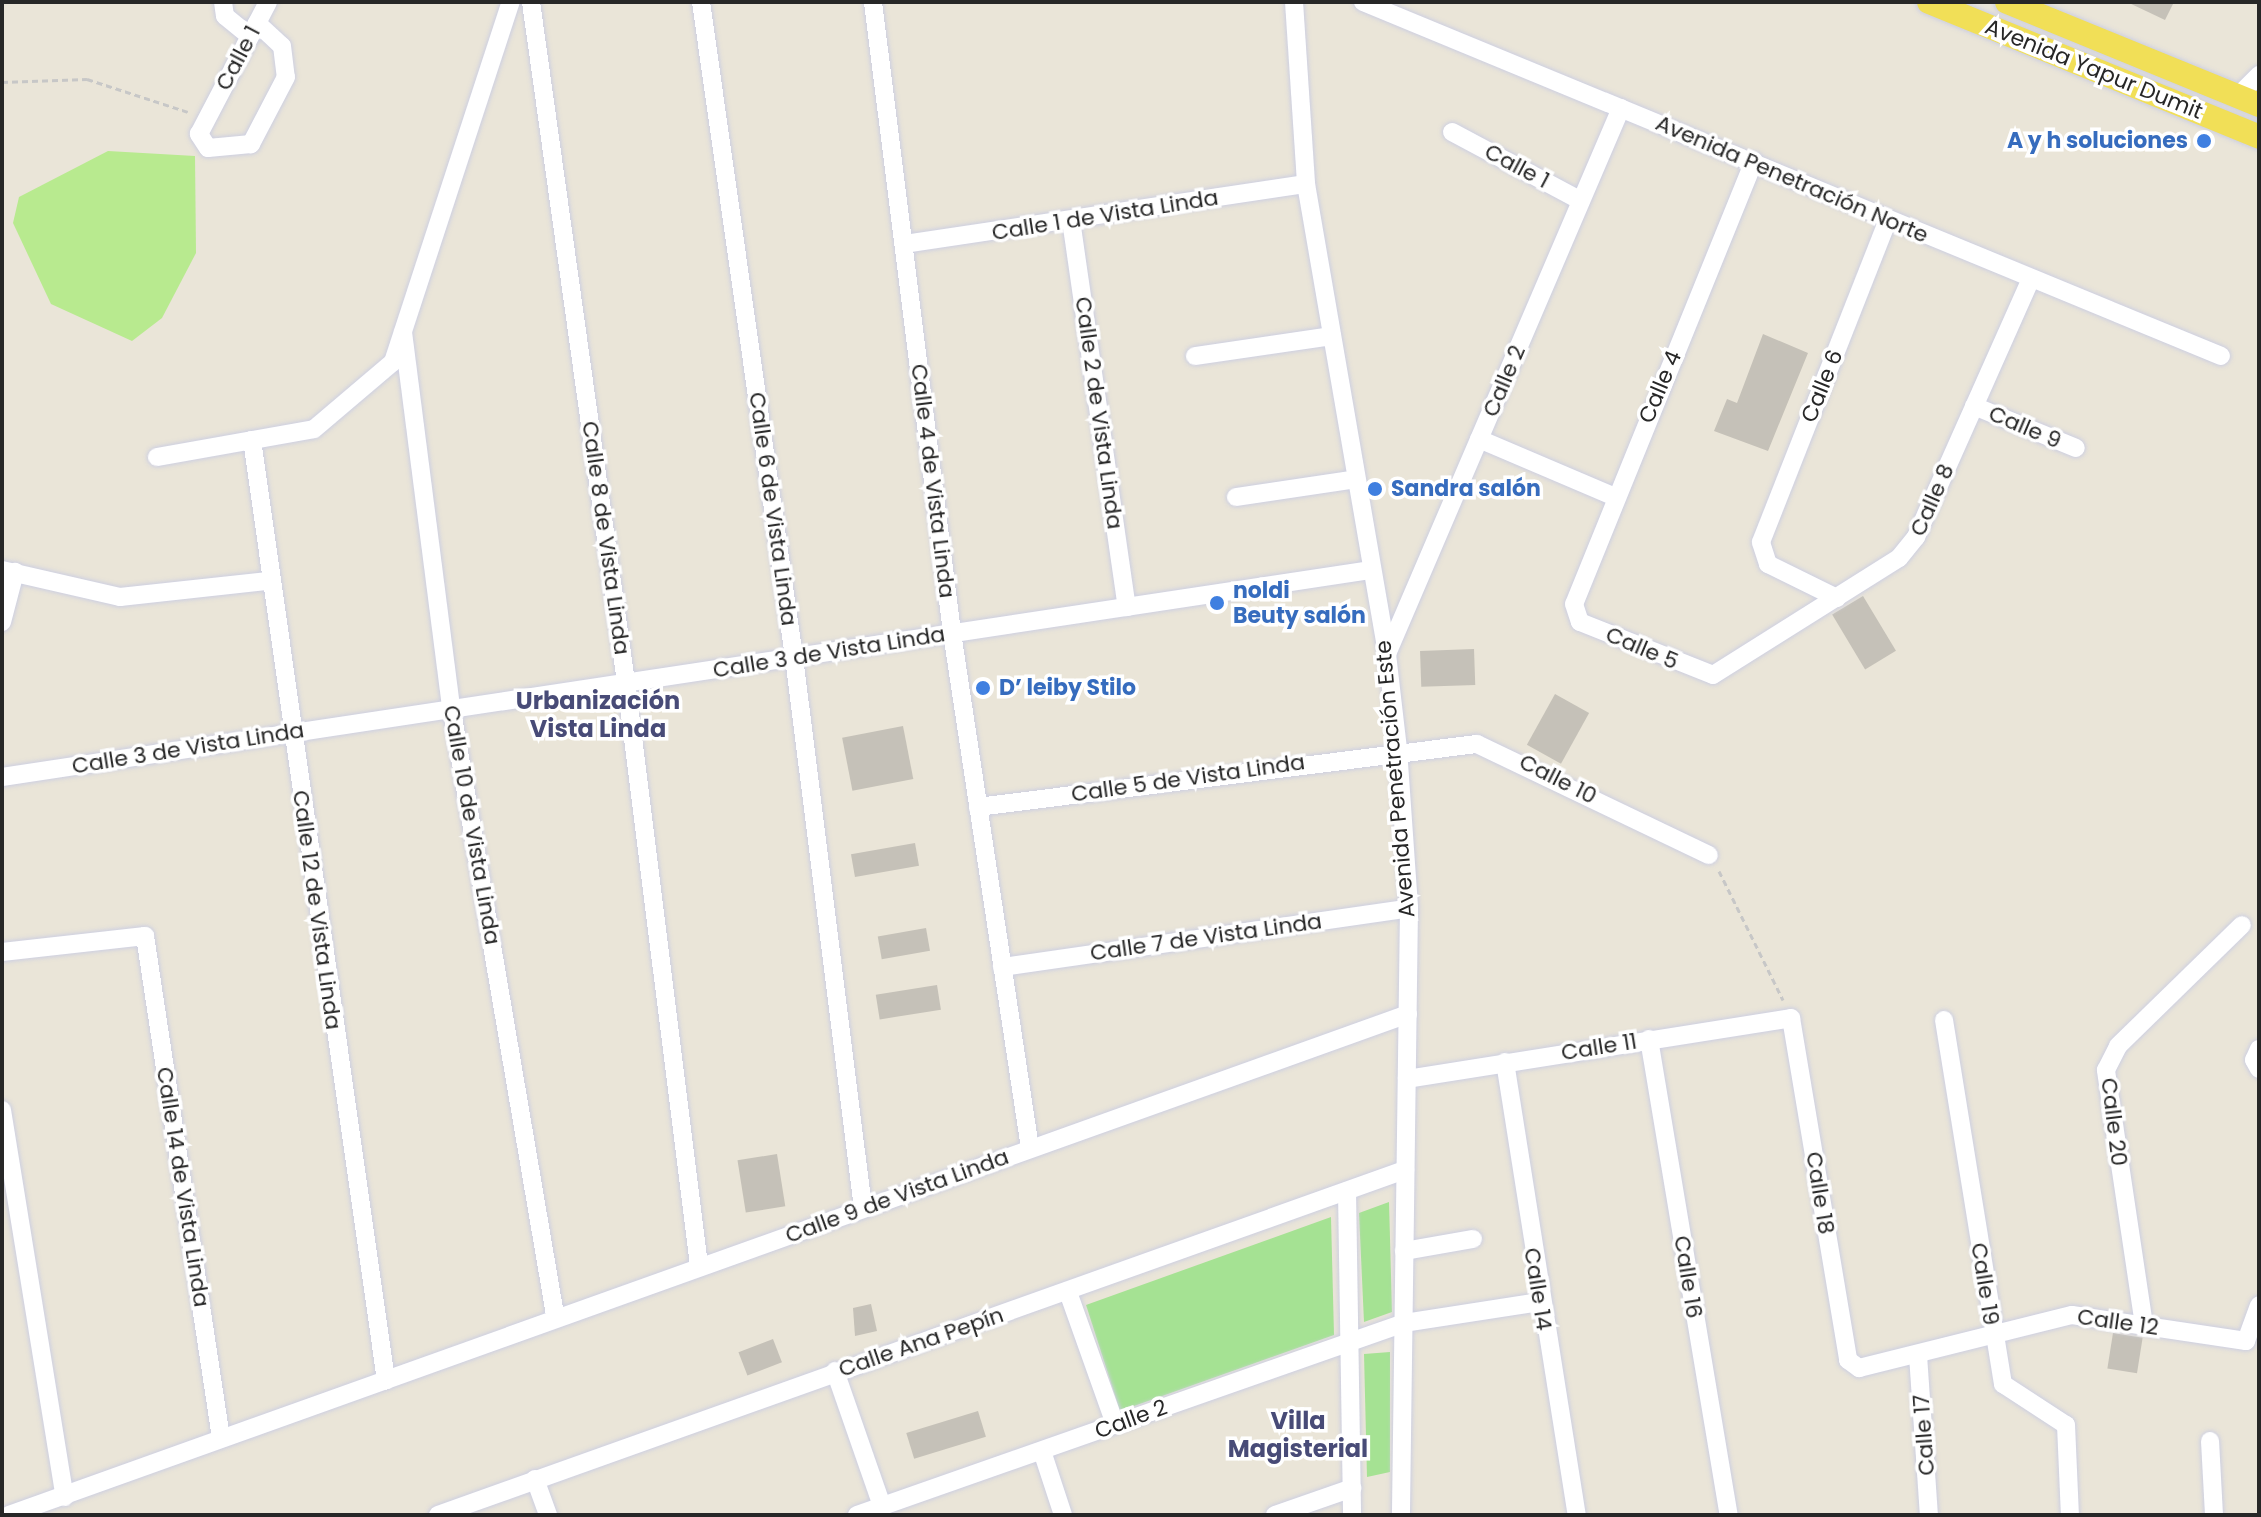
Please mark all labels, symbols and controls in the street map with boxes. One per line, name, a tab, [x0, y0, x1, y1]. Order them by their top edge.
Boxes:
street label: Avenida Yapur Dumit	[1981, 13, 2207, 125]
street label: Calle 1	[210, 21, 266, 95]
street label: Avenida Penetración Norte	[1652, 110, 1932, 248]
place label: A y h soluciones	[2007, 128, 2188, 154]
marker: A y h soluciones	[2195, 132, 2213, 150]
street label: Calle 1	[1480, 138, 1554, 194]
street label: Calle 1 de Vista Linda	[990, 184, 1220, 246]
street label: Calle 2 de Vista Linda	[1070, 295, 1128, 531]
street label: Calle 2	[1477, 341, 1531, 421]
street label: Calle 6	[1795, 346, 1849, 426]
street label: Calle 4	[1633, 347, 1687, 427]
street label: Calle 4 de Vista Linda	[906, 362, 960, 600]
street label: Calle 6 de Vista Linda	[744, 390, 802, 628]
street label: Calle 9	[1985, 400, 2065, 454]
street label: Calle 8 de Vista Linda	[577, 420, 635, 656]
street label: Calle 8	[1904, 460, 1960, 540]
place label: Sandra salón	[1391, 476, 1541, 502]
marker: Sandra salón	[1366, 480, 1384, 498]
place label: noldi Beuty salón	[1233, 577, 1366, 628]
marker: noldi Beuty salón	[1208, 594, 1226, 612]
street label: Calle 3 de Vista Linda	[711, 621, 947, 683]
street label: Calle 5	[1602, 621, 1682, 675]
street label: Avenida Penetración Este	[1370, 639, 1420, 919]
place label: D’ leiby Stilo	[999, 675, 1136, 701]
marker: D’ leiby Stilo	[974, 679, 992, 697]
district label: Urbanización Vista Linda	[516, 687, 680, 743]
street label: Calle 10 de Vista Linda	[438, 703, 506, 947]
street label: Calle 3 de Vista Linda	[70, 717, 306, 779]
street label: Calle 10	[1515, 748, 1601, 810]
street label: Calle 5 de Vista Linda	[1070, 749, 1306, 807]
street label: Calle 12 de Vista Linda	[287, 789, 347, 1031]
street label: Calle 7 de Vista Linda	[1088, 908, 1324, 966]
street label: Calle 11	[1559, 1028, 1639, 1066]
street label: Calle 14 de Vista Linda	[151, 1065, 215, 1309]
street label: Calle 20	[2095, 1076, 2133, 1168]
street label: Calle 9 de Vista Linda	[782, 1143, 1012, 1249]
street label: Calle 18	[1800, 1150, 1840, 1236]
street label: Calle 16	[1668, 1234, 1708, 1320]
street label: Calle 19	[1965, 1241, 2005, 1327]
street label: Calle 14	[1518, 1246, 1558, 1332]
street label: Calle Ana Pepín	[835, 1301, 1007, 1383]
street label: Calle 12	[2076, 1303, 2160, 1341]
street label: Calle 2	[1091, 1394, 1171, 1444]
street label: Calle 17	[1908, 1394, 1940, 1476]
district label: Villa Magisterial	[1228, 1407, 1368, 1463]

